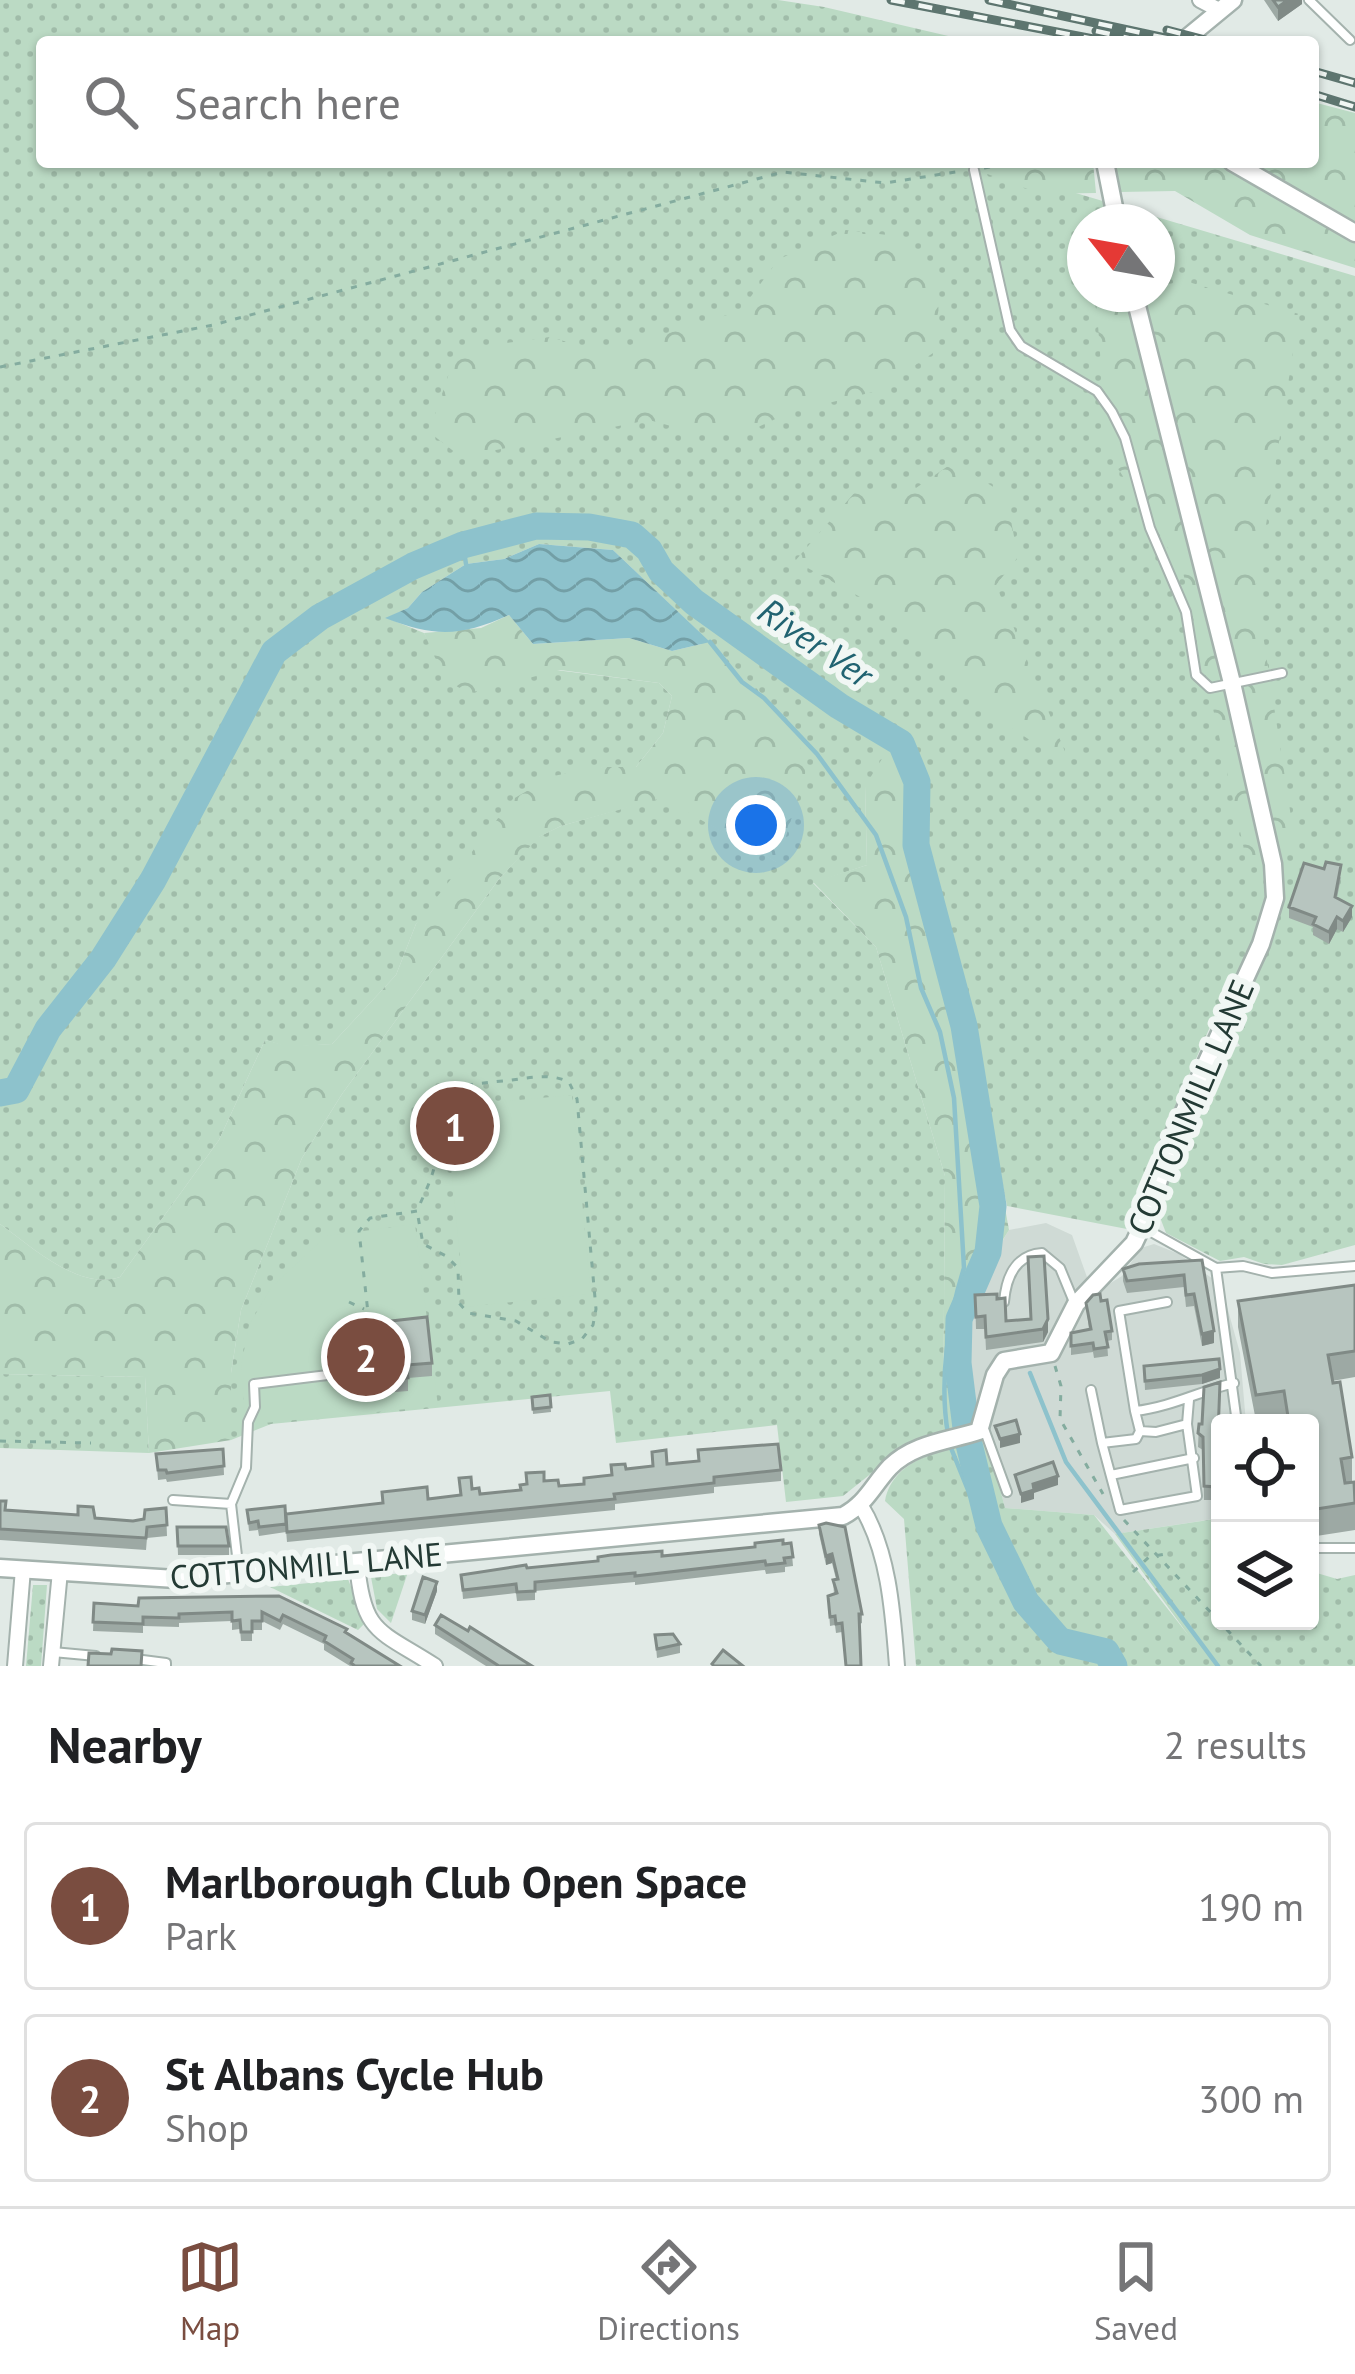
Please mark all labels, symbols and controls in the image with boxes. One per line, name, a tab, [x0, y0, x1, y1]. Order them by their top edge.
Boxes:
search box	[36, 36, 1319, 168]
icon: search	[78, 69, 144, 135]
text: Search here	[174, 73, 401, 131]
north arrow	[1067, 204, 1175, 312]
water label: River Ver	[750, 587, 884, 699]
your location	[726, 795, 786, 855]
street label: COTTONMILL LANE	[1117, 973, 1263, 1241]
pin: 1	[416, 1081, 494, 1171]
pin: 2	[327, 1312, 405, 1402]
map controls	[1211, 1414, 1319, 1630]
button: locate	[1211, 1414, 1319, 1522]
button: layers	[1211, 1522, 1319, 1630]
street label: COTTONMILL LANE	[168, 1532, 444, 1598]
text: Nearby	[48, 1711, 202, 1777]
text: 2 results	[1164, 1719, 1307, 1770]
text: Marlborough Club Open Space	[165, 1852, 747, 1910]
text: 1	[79, 1881, 101, 1932]
text: 190 m	[1198, 1881, 1304, 1932]
text: Park	[165, 1910, 237, 1961]
text: St Albans Cycle Hub	[165, 2044, 544, 2102]
text: 2	[79, 2073, 101, 2124]
text: 300 m	[1198, 2073, 1304, 2124]
text: Shop	[165, 2102, 249, 2153]
tab: Map	[177, 2234, 243, 2349]
tab: Directions	[597, 2234, 740, 2349]
tab: Saved	[1094, 2234, 1178, 2349]

